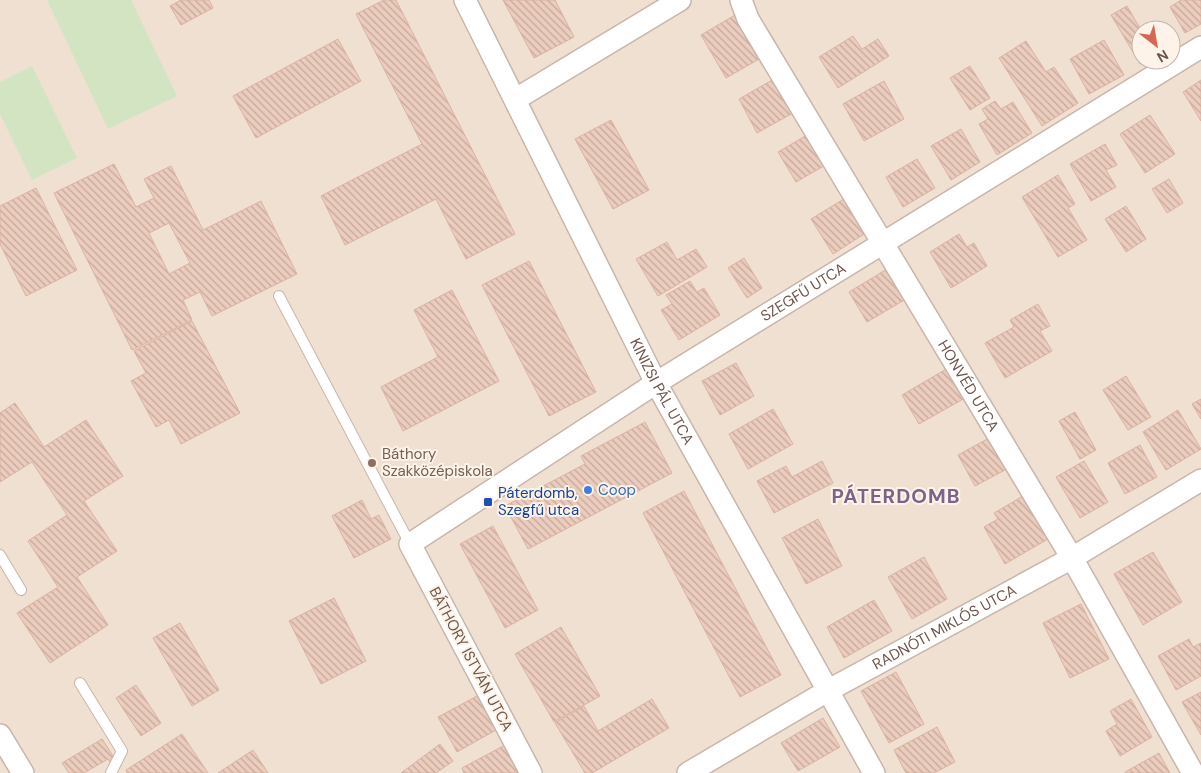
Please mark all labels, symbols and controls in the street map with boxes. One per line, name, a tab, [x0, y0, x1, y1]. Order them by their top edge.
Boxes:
north arrow	[1131, 20, 1181, 70]
text: N	[1154, 46, 1172, 66]
street label: SZEGFŰ UTCA	[757, 258, 850, 326]
street label: KINIZSI PÁL UTCA	[625, 335, 698, 448]
street label: HONVÉD UTCA	[933, 336, 1004, 435]
place label: Báthory Szakközépiskola	[382, 444, 493, 481]
marker: Báthory Szakközépiskola	[366, 457, 378, 469]
place label: Coop	[598, 480, 636, 500]
place label: Páterdomb, Szegfű utca	[498, 483, 579, 520]
district label: PÁTERDOMB	[831, 483, 961, 509]
marker: Coop	[582, 484, 594, 496]
marker: Páterdomb, Szegfű utca	[482, 496, 494, 508]
street label: RADNÓTI MIKLÓS UTCA	[869, 580, 1020, 674]
street label: BÁTHORY ISTVÁN UTCA	[424, 583, 518, 735]

